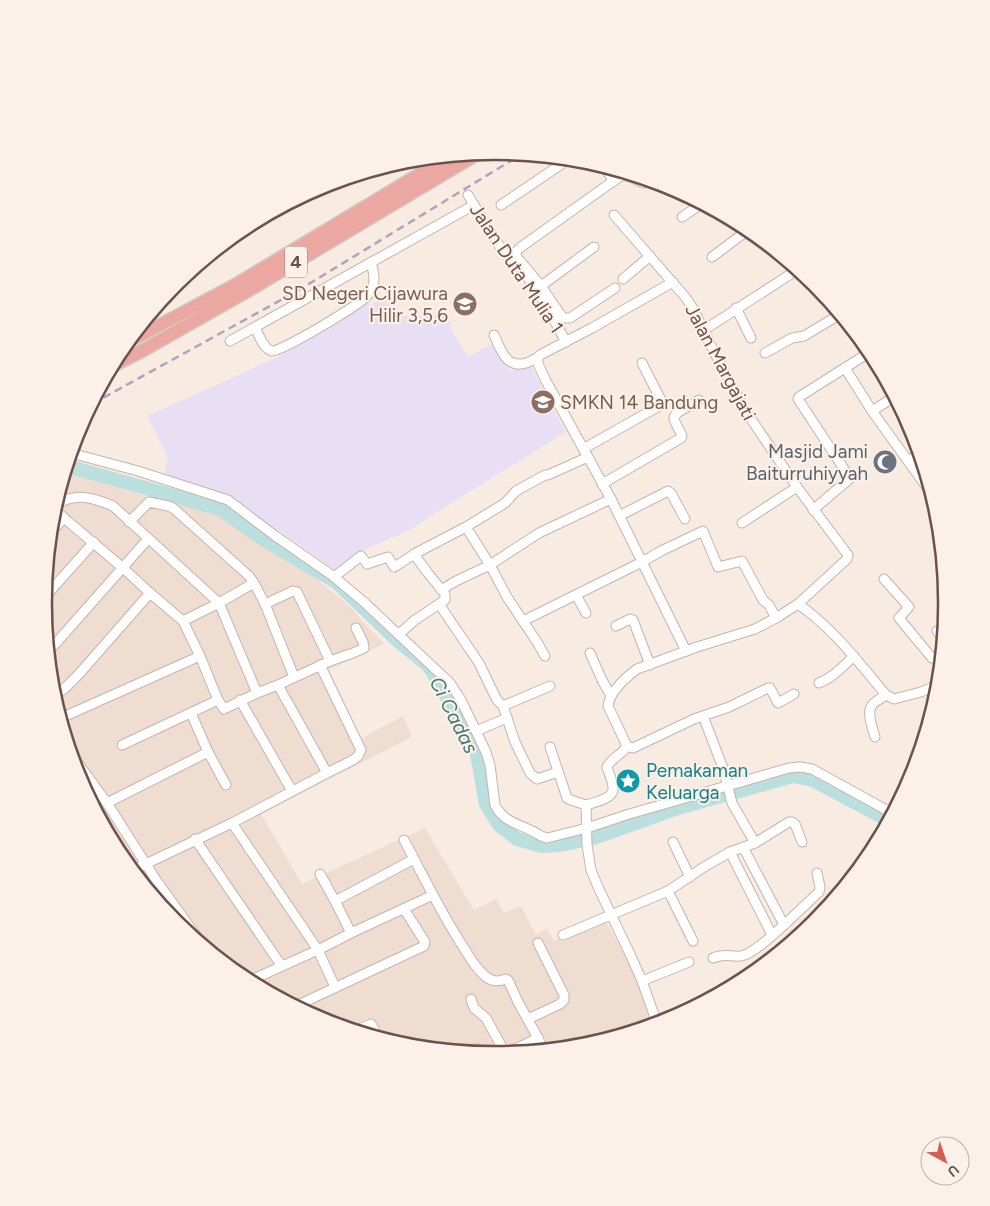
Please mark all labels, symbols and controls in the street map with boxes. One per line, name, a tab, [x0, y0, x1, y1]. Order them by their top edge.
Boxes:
street label: Jalan Duta Mulia 1	[465, 199, 568, 337]
road number: 4	[285, 246, 307, 278]
place label: SD Negeri Cijawura Hilir 3,5,6	[282, 282, 448, 327]
school or university icon: SD Negeri Cijawura Hilir 3,5,6	[452, 291, 478, 317]
street label: Jalan Margajati	[680, 300, 761, 424]
school or university icon: SMKN 14 Bandung	[530, 389, 556, 415]
place label: SMKN 14 Bandung	[560, 391, 718, 414]
place label: Masjid Jami Baiturruhiyyah	[746, 440, 868, 485]
mosque icon: Masjid Jami Baiturruhiyyah	[872, 449, 898, 475]
water label: Ci Cadas	[424, 673, 484, 758]
place label: Pemakaman Keluarga	[646, 759, 748, 804]
place icon: Pemakaman Keluarga	[615, 768, 641, 794]
north arrow	[920, 1136, 970, 1186]
text: U	[944, 1161, 962, 1180]

